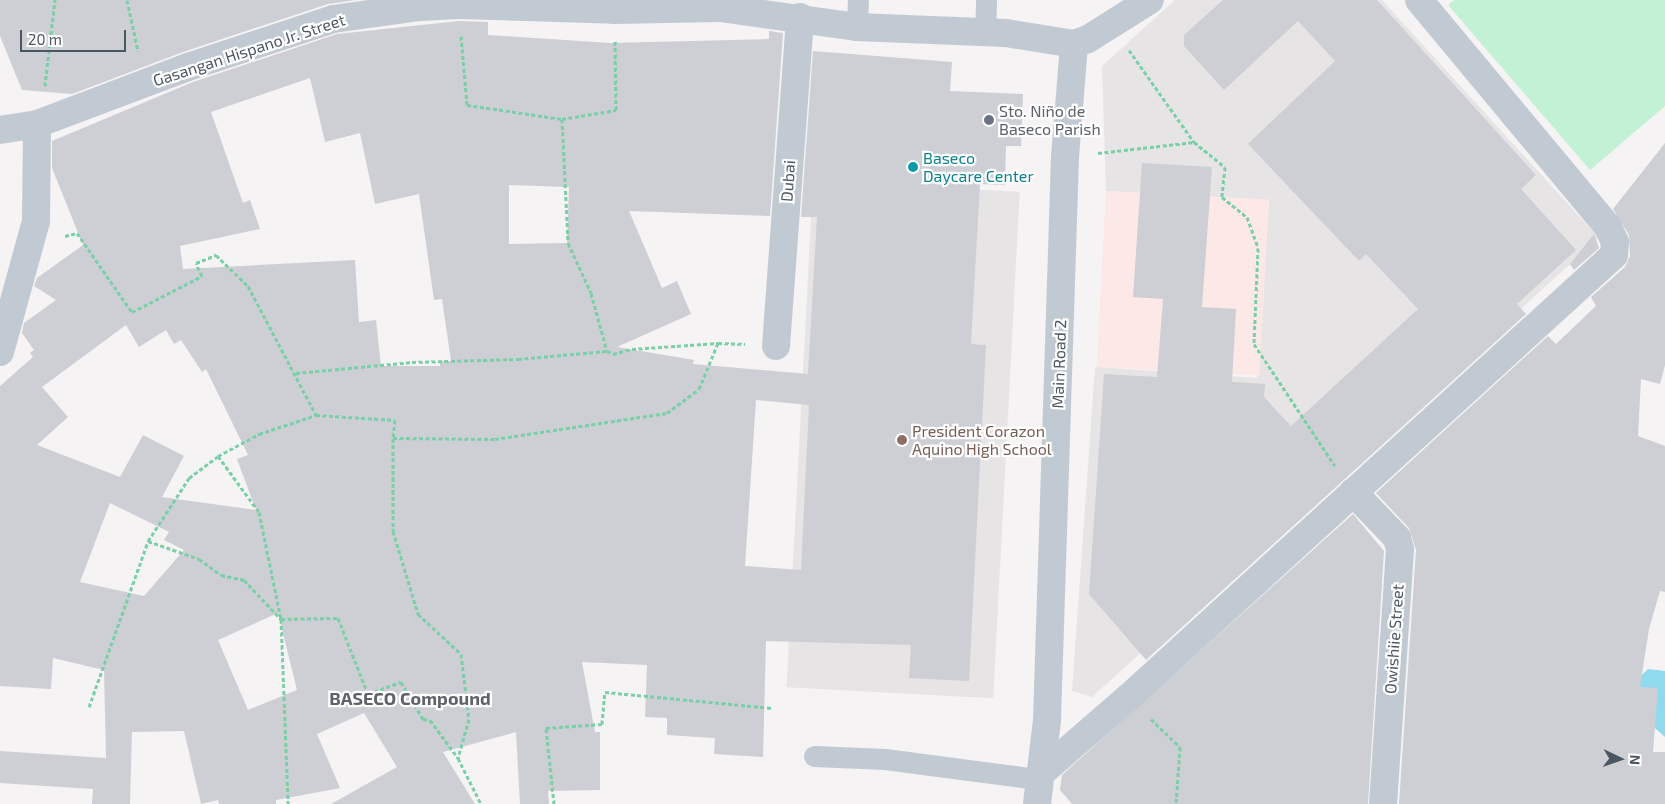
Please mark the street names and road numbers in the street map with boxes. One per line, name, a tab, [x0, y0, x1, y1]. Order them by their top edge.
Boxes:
street label: Gasangan Hispano Jr. Street	[150, 10, 348, 90]
street label: Dubai	[777, 160, 799, 202]
street label: Main Road 2	[1048, 319, 1070, 409]
street label: Owishiie Street	[1381, 584, 1407, 694]

